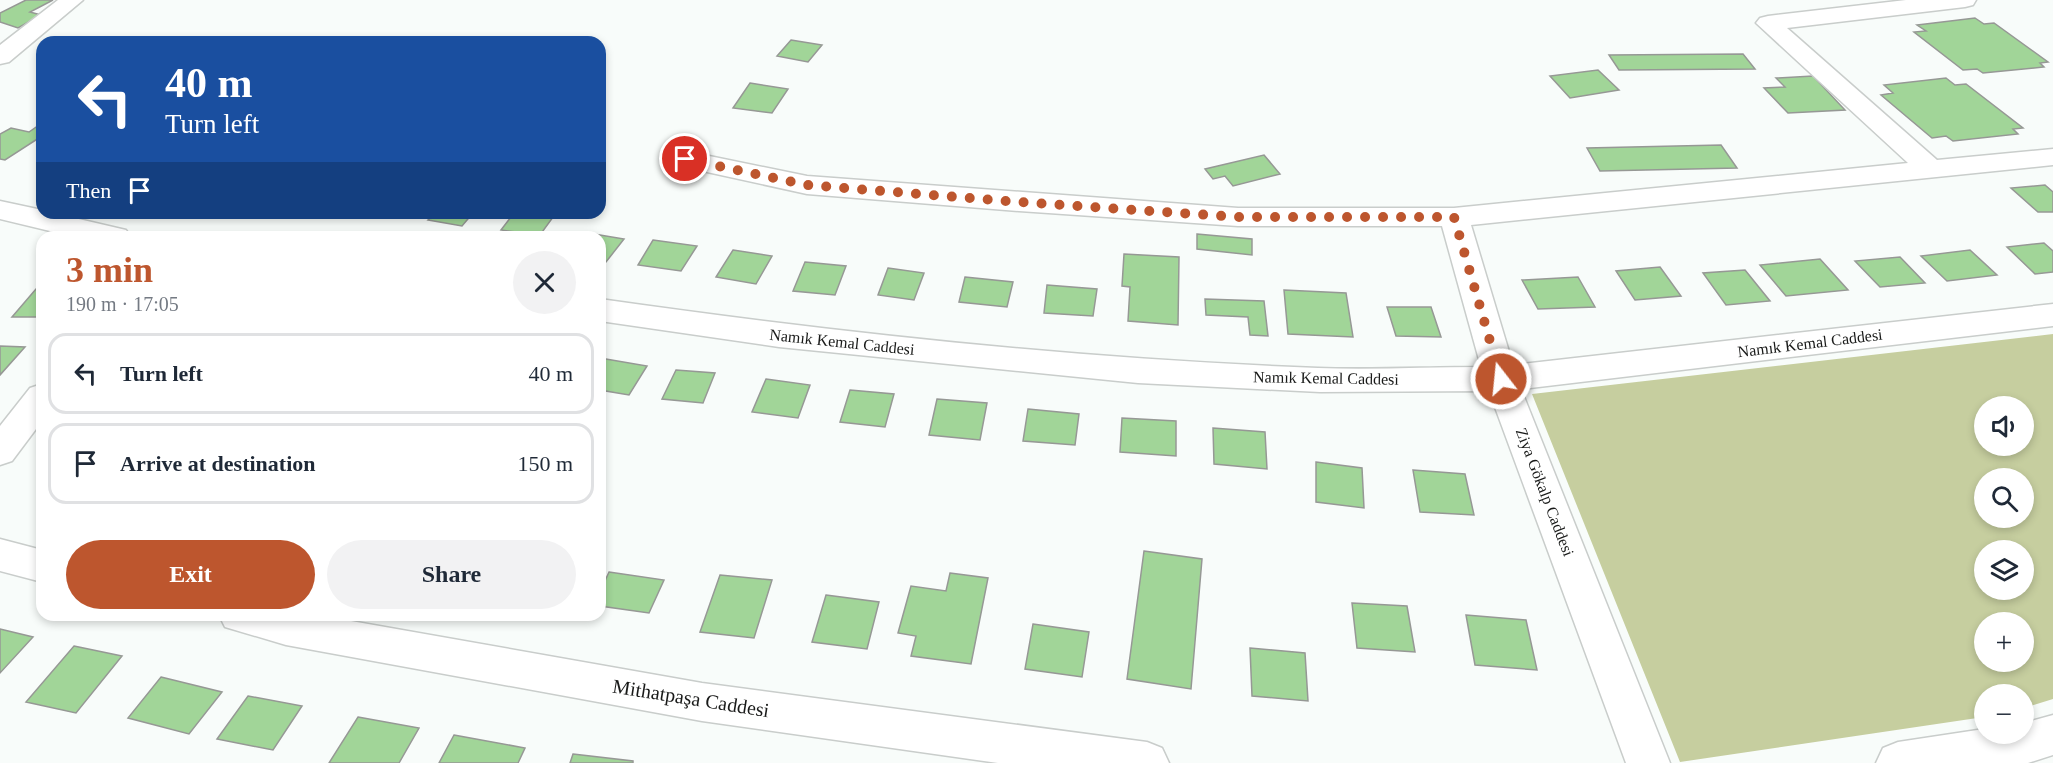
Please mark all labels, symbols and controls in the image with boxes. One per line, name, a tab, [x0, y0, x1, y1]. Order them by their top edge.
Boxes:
icon: left	[66, 60, 144, 138]
text: 40 m	[165, 60, 253, 106]
text: Turn left	[165, 109, 259, 139]
pin	[659, 133, 710, 184]
icon: arrive	[668, 142, 701, 175]
icon: arrive	[123, 174, 156, 207]
text: Then	[66, 178, 111, 203]
text: 3 min	[66, 250, 153, 290]
button: close	[513, 251, 576, 314]
text: 190 m · 17:05	[66, 293, 179, 315]
street label: Namık Kemal Caddesi	[769, 326, 916, 358]
street label: Namık Kemal Caddesi	[1737, 326, 1884, 360]
position arrow	[1469, 347, 1533, 411]
icon: left	[69, 357, 102, 390]
text: Turn left	[120, 361, 203, 386]
text: 40 m	[528, 361, 573, 386]
street label: Namık Kemal Caddesi	[1253, 368, 1400, 388]
map controls	[1974, 396, 2034, 744]
button: sound	[1974, 396, 2034, 456]
street label: Ziya Gökalp Caddesi	[1512, 425, 1577, 559]
icon: arrive	[69, 447, 102, 480]
text: Arrive at destination	[120, 451, 316, 476]
text: 150 m	[517, 451, 573, 476]
button: search	[1974, 468, 2034, 528]
button: Exit	[66, 540, 315, 609]
button: Share	[327, 540, 576, 609]
button: layers	[1974, 540, 2034, 600]
button: +	[1974, 612, 2034, 672]
street label: Mithatpaşa Caddesi	[611, 675, 771, 722]
button: −	[1974, 684, 2034, 744]

